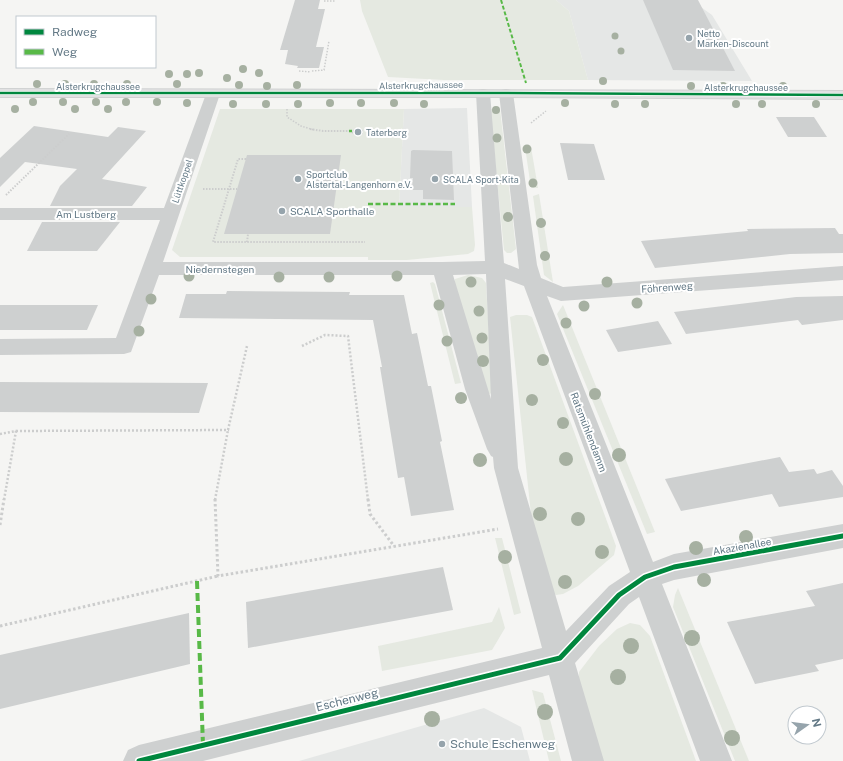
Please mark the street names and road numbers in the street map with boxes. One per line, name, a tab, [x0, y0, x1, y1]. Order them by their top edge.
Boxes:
street label: Alsterkrugchaussee	[379, 79, 463, 91]
street label: Alsterkrugchaussee	[56, 81, 140, 92]
street label: Alsterkrugchaussee	[704, 82, 788, 93]
street label: Lüttkoppel	[169, 157, 195, 204]
street label: Am Lustberg	[56, 208, 116, 220]
street label: Niedernstegen	[186, 263, 255, 275]
street label: Föhrenweg	[641, 279, 693, 295]
street label: Ratsmühlendamm	[568, 391, 610, 473]
street label: Akazienallee	[712, 535, 773, 557]
street label: Eschenweg	[314, 685, 380, 715]

